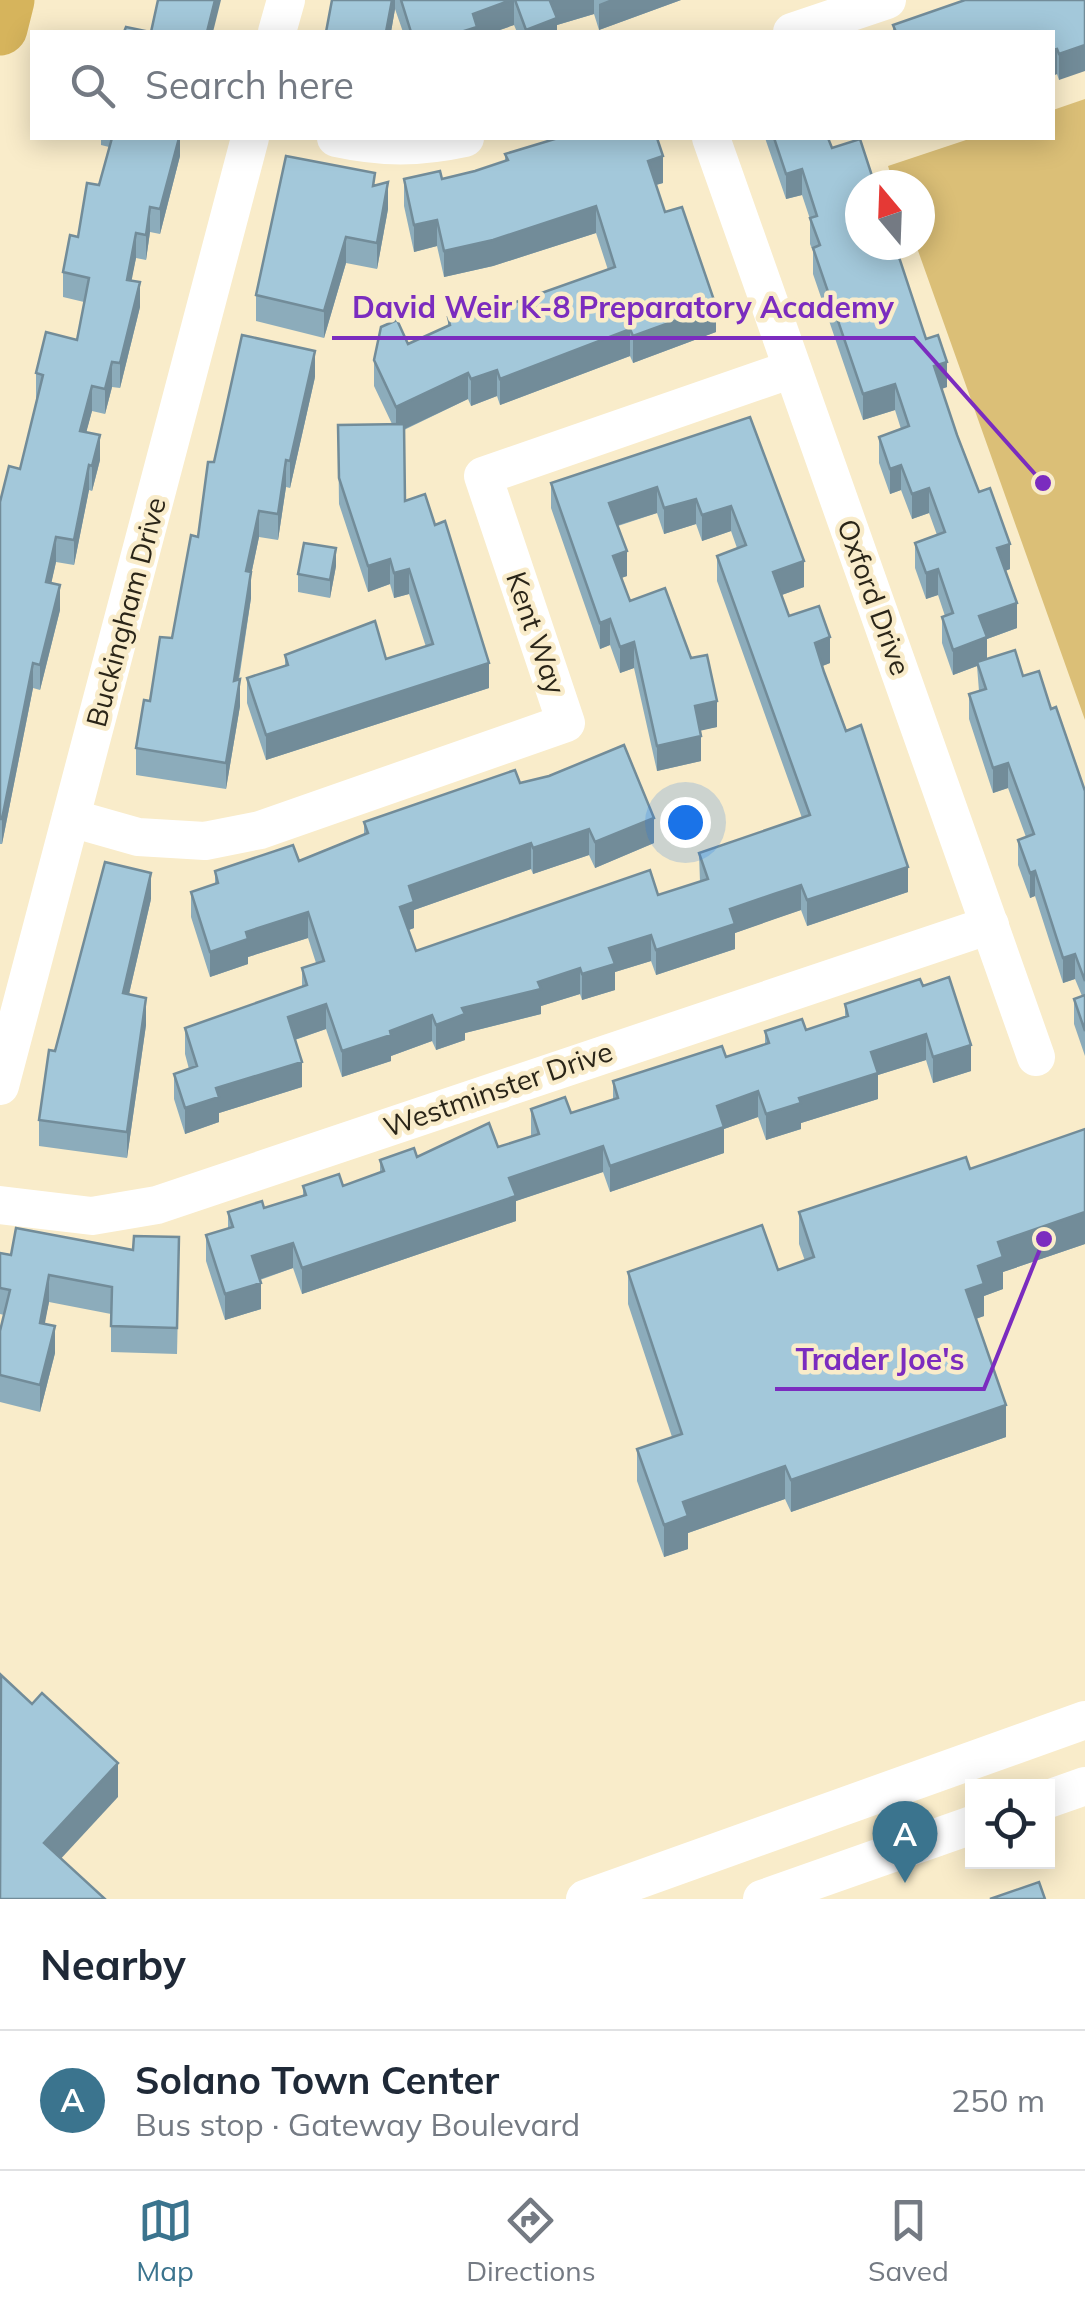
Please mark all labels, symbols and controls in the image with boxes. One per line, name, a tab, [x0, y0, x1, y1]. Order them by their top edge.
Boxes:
search box	[30, 30, 1055, 140]
icon: search	[65, 58, 120, 113]
text: Search here	[145, 61, 354, 109]
north arrow	[845, 170, 935, 260]
callout: David Weir K-8 Preparatory Academy	[332, 278, 914, 338]
text: David Weir K-8 Preparatory Academy	[352, 288, 895, 326]
street label: Buckingham Drive	[78, 493, 173, 730]
street label: Oxford Drive	[830, 514, 919, 680]
street label: Kent Way	[499, 567, 574, 699]
your location	[660, 797, 711, 848]
street label: Westminster Drive	[379, 1033, 617, 1144]
callout: Trader Joe's	[775, 1329, 984, 1389]
text: Trader Joe's	[796, 1340, 964, 1378]
map controls	[965, 1779, 1055, 1869]
button: locate	[965, 1779, 1055, 1869]
pin: A	[872, 1800, 938, 1883]
text: Nearby	[40, 1938, 186, 1991]
text: Solano Town Center	[135, 2056, 499, 2104]
text: A	[60, 2080, 85, 2120]
text: 250 m	[951, 2080, 1045, 2120]
text: Bus stop · Gateway Boulevard	[135, 2104, 580, 2144]
tab: Map	[136, 2193, 194, 2288]
tab: Directions	[466, 2193, 596, 2288]
tab: Saved	[868, 2193, 949, 2288]

